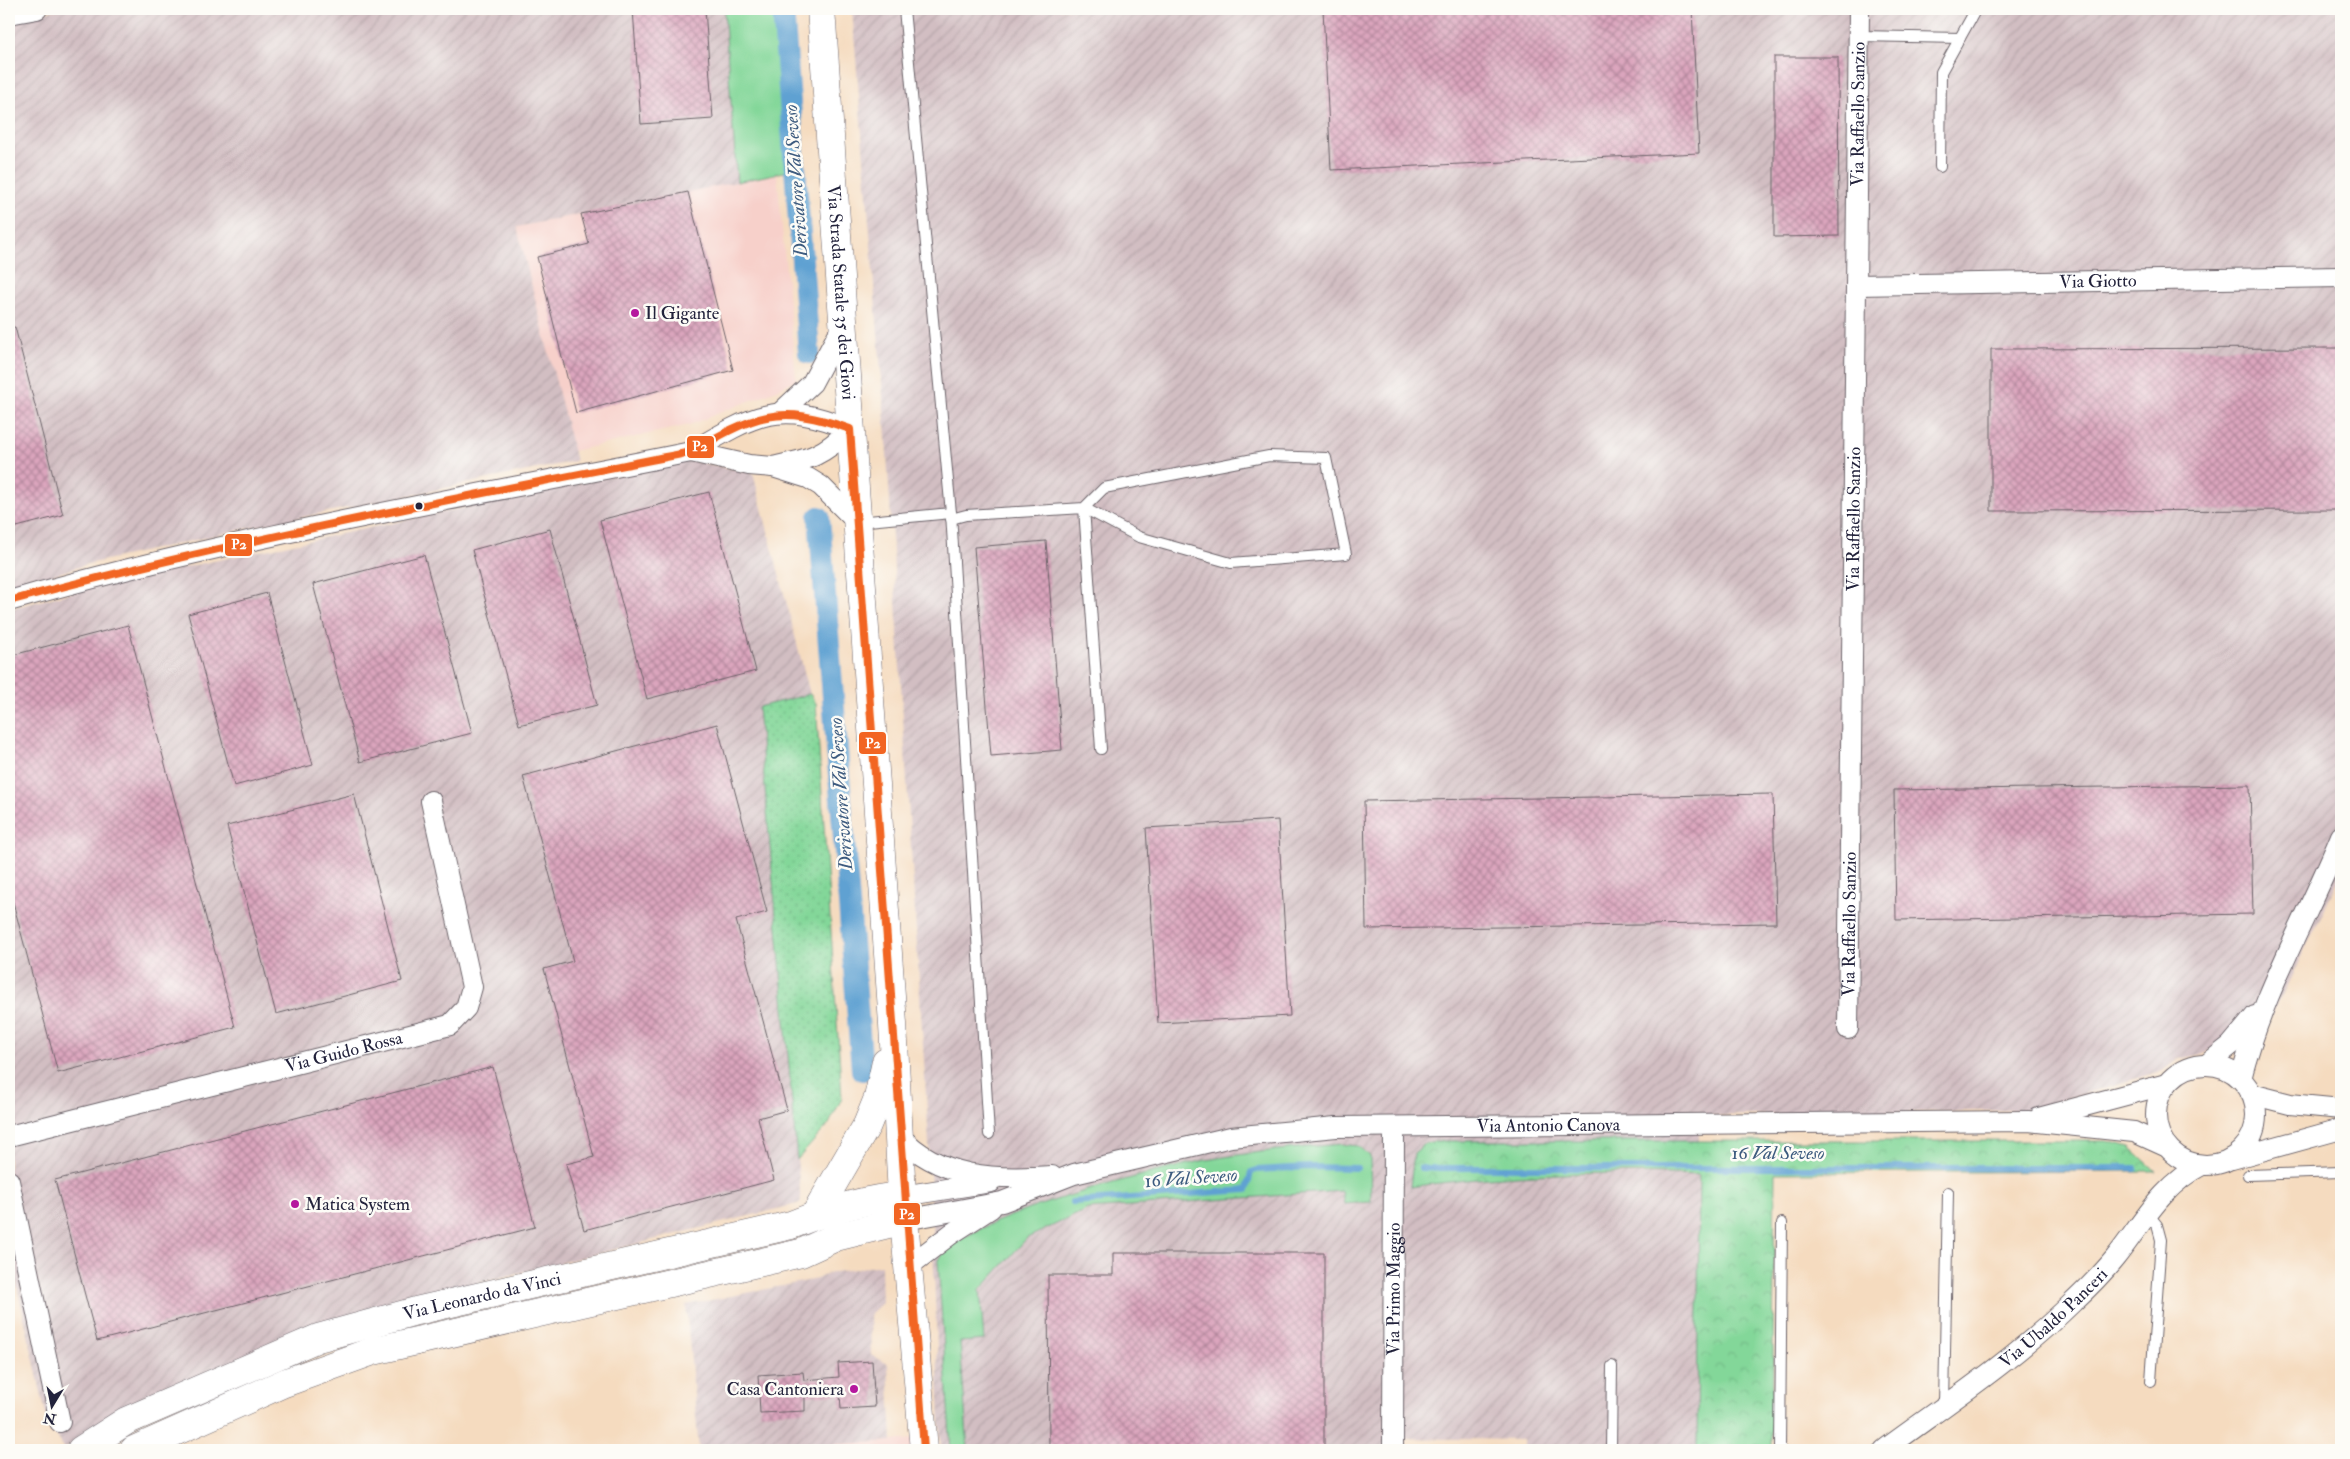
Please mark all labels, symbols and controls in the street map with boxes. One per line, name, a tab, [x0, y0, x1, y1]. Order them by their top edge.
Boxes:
street label: Via Raffaello Sanzio	[1846, 41, 1870, 186]
water label: Derivatore Val Seveso	[779, 104, 813, 259]
street label: Via Strada Statale 35 dei Giovi	[822, 184, 860, 401]
street label: Via Giotto	[2059, 269, 2137, 293]
place label: Il Gigante	[645, 302, 720, 325]
marker: Il Gigante	[629, 307, 641, 319]
line badge: P2	[686, 435, 715, 459]
text: P2	[692, 438, 708, 455]
street label: Via Raffaello Sanzio	[1841, 446, 1866, 591]
unlabelled marker	[414, 501, 424, 511]
line badge: P2	[224, 533, 253, 557]
text: P2	[231, 536, 247, 553]
water label: Derivatore Val Seveso	[824, 717, 858, 872]
line badge: P2	[858, 731, 887, 755]
text: P2	[865, 735, 881, 752]
street label: Via Raffaello Sanzio	[1837, 851, 1861, 996]
street label: Via Guido Rossa	[282, 1026, 405, 1078]
street label: Via Antonio Canova	[1476, 1113, 1621, 1137]
water label: 16 Val Seveso	[1731, 1141, 1825, 1165]
water label: 16 Val Seveso	[1144, 1163, 1239, 1193]
place label: Matica System	[305, 1193, 410, 1216]
marker: Matica System	[289, 1198, 301, 1210]
line badge: P2	[893, 1202, 921, 1226]
text: P2	[899, 1206, 915, 1223]
street label: Via Primo Maggio	[1382, 1222, 1405, 1355]
street label: Via Ubaldo Panceri	[1994, 1263, 2113, 1373]
street label: Via Leonardo da Vinci	[400, 1267, 563, 1326]
place label: Casa Cantoniera	[726, 1378, 845, 1401]
north arrow	[28, 1382, 78, 1432]
marker: Casa Cantoniera	[848, 1383, 860, 1395]
text: N	[42, 1409, 58, 1428]

